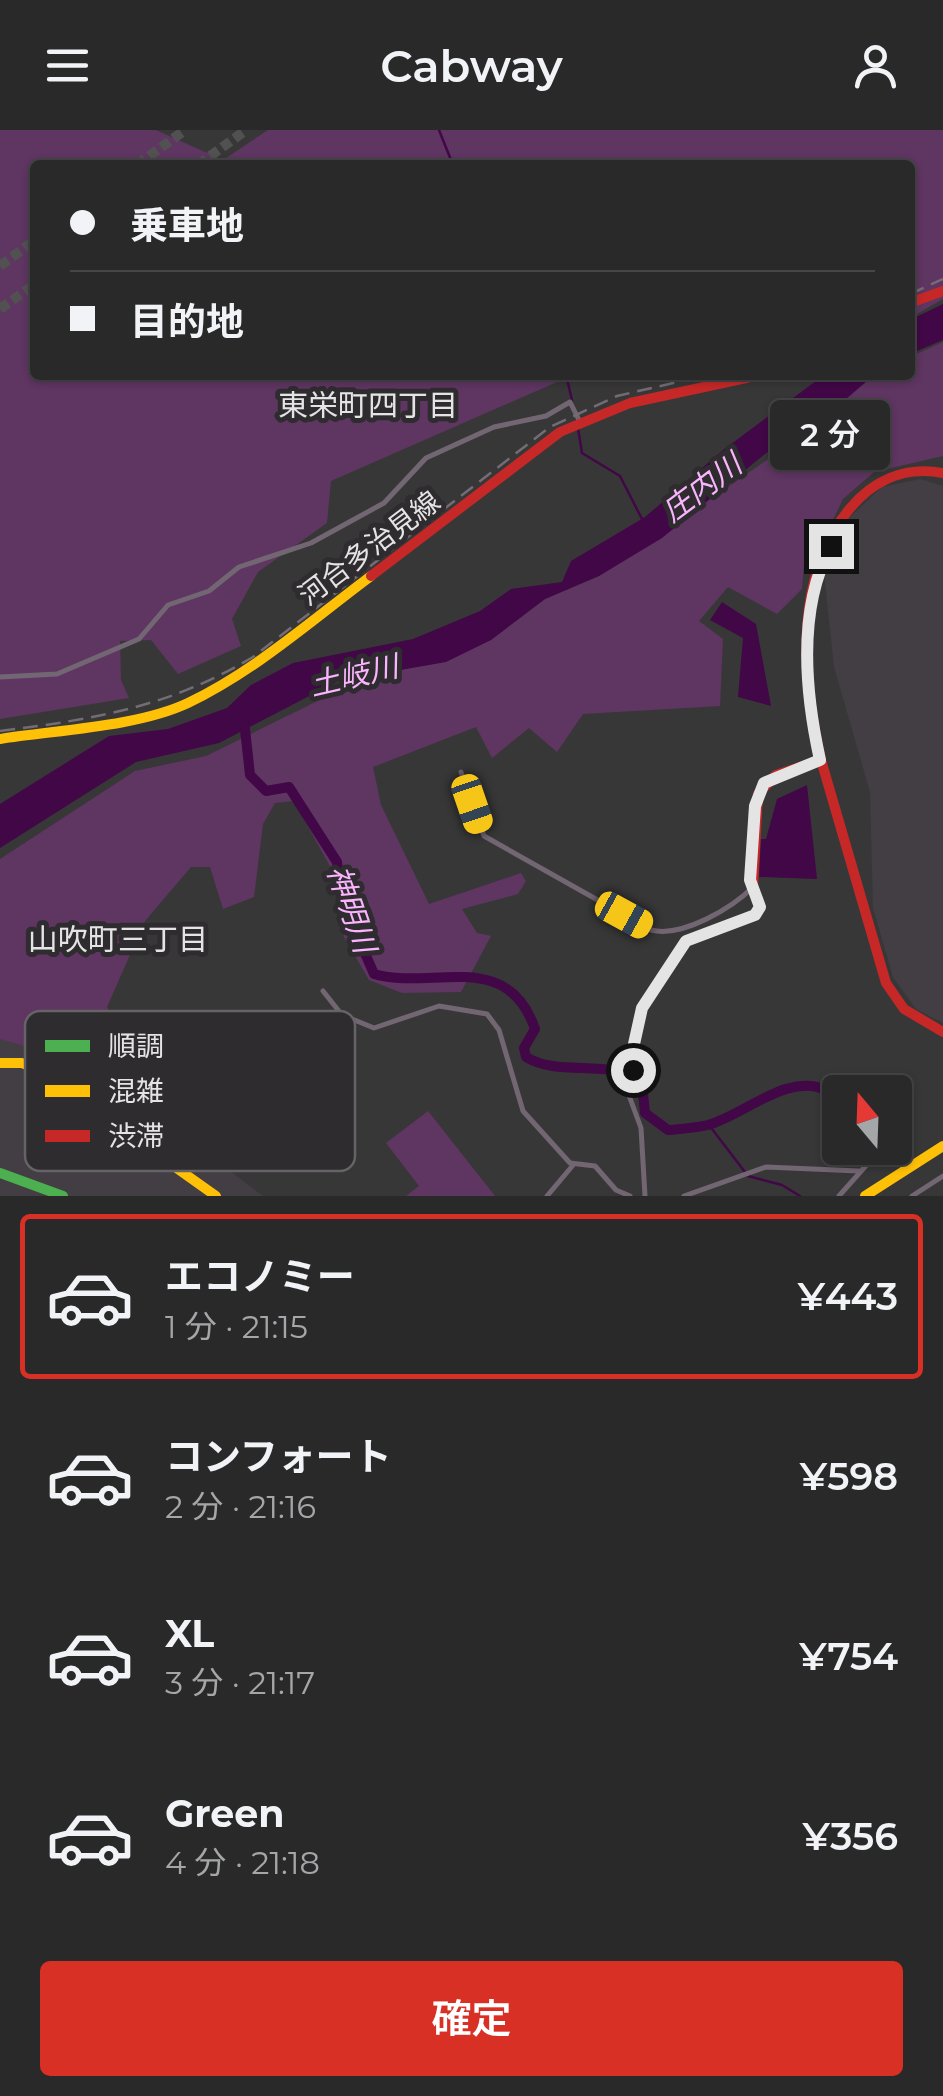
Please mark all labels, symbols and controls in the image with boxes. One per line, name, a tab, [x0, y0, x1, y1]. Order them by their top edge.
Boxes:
icon: menu	[40, 38, 95, 93]
text: Cabway	[380, 38, 563, 93]
icon: person	[848, 38, 903, 93]
text: 乗車地	[130, 202, 244, 249]
text: 目的地	[130, 298, 244, 345]
district label: 東栄町四丁目	[278, 387, 458, 424]
callout: 2 分	[771, 401, 891, 471]
text: 2 分	[800, 415, 860, 454]
water label: 庄内川	[655, 444, 751, 529]
street label: 河合多治見線	[292, 484, 446, 612]
route end	[809, 524, 854, 569]
water label: 土岐川	[306, 647, 405, 704]
car	[448, 771, 496, 837]
water label: 神明川	[319, 860, 385, 960]
car	[590, 887, 658, 943]
district label: 山吹町三丁目	[28, 921, 208, 958]
legend	[25, 1011, 355, 1171]
text: 順調	[108, 1029, 164, 1063]
route start	[611, 1048, 656, 1093]
text: 混雑	[108, 1074, 164, 1108]
north arrow	[822, 1075, 912, 1165]
map controls	[822, 1075, 912, 1165]
text: 渋滞	[108, 1119, 164, 1153]
icon: car	[45, 1252, 135, 1342]
text: エコノミー	[165, 1253, 355, 1300]
text: ¥443	[798, 1273, 898, 1320]
text: 1 分 · 21:15	[165, 1307, 308, 1346]
icon: car	[45, 1432, 135, 1522]
text: コンフォート	[165, 1433, 392, 1480]
text: ¥598	[800, 1453, 898, 1500]
text: 2 分 · 21:16	[165, 1487, 316, 1526]
text: XL	[165, 1610, 214, 1657]
icon: car	[45, 1612, 135, 1702]
text: ¥754	[799, 1633, 898, 1680]
text: 3 分 · 21:17	[165, 1663, 315, 1702]
text: Green	[165, 1790, 285, 1837]
icon: car	[45, 1792, 135, 1882]
text: ¥356	[802, 1813, 898, 1860]
text: 4 分 · 21:18	[165, 1843, 320, 1882]
button: 確定	[40, 1961, 903, 2076]

